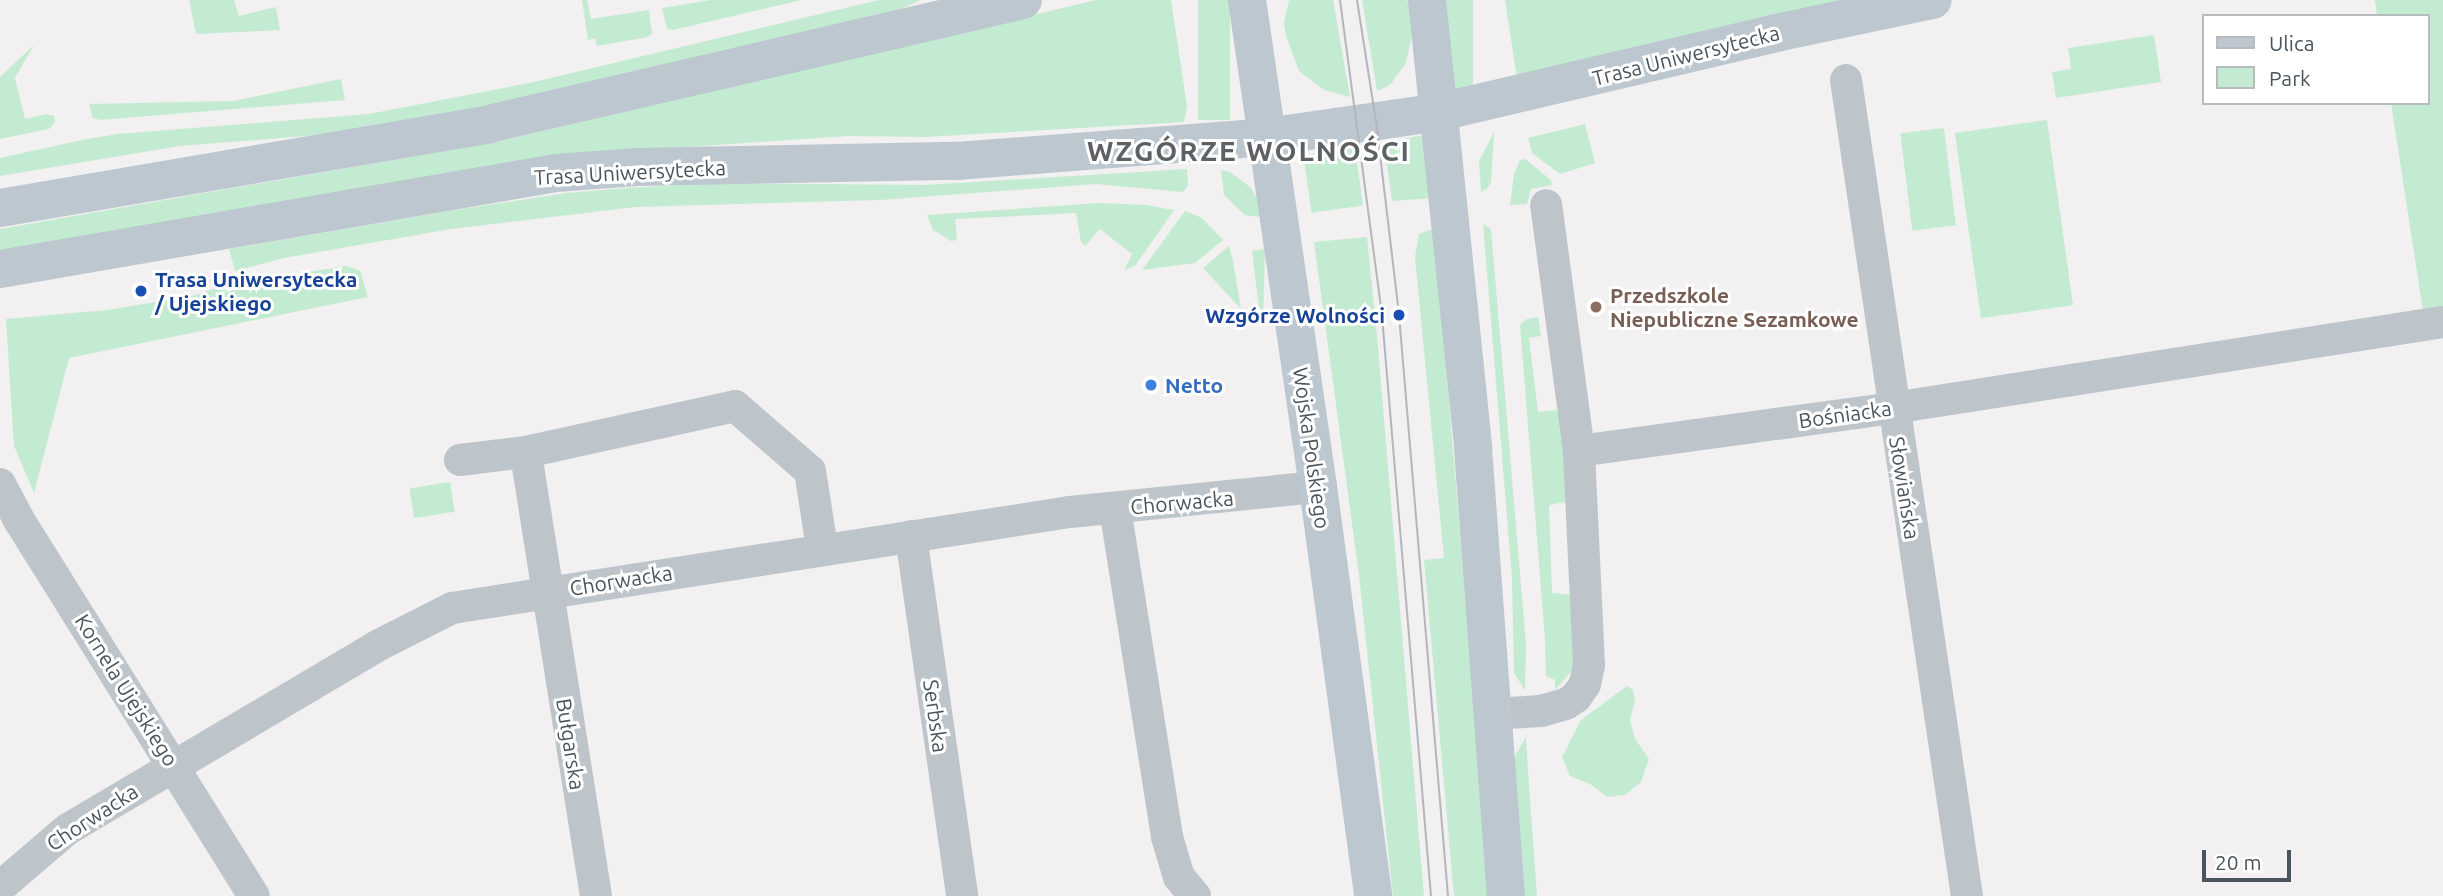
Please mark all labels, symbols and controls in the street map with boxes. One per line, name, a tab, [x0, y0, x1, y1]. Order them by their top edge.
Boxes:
legend	[2202, 14, 2429, 105]
street label: Trasa Uniwersytecka	[1590, 20, 1782, 90]
text: Ulica	[2269, 31, 2314, 55]
text: Park	[2269, 66, 2311, 90]
district label: WZGÓRZE WOLNOŚCI	[1089, 134, 1409, 168]
street label: Trasa Uniwersytecka	[534, 154, 726, 190]
place label: Trasa Uniwersytecka / Ujejskiego	[155, 266, 357, 316]
place label: Przedszkole Niepubliczne Sezamkowe	[1610, 282, 1859, 332]
marker: Trasa Uniwersytecka / Ujejskiego	[133, 283, 149, 299]
marker: Przedszkole Niepubliczne Sezamkowe	[1588, 299, 1604, 315]
place label: Wzgórze Wolności	[1205, 302, 1385, 328]
marker: Wzgórze Wolności	[1391, 307, 1407, 323]
street label: Wojska Polskiego	[1288, 366, 1336, 530]
place label: Netto	[1165, 372, 1223, 398]
marker: Netto	[1143, 377, 1159, 393]
street label: Bośniacka	[1797, 395, 1893, 433]
street label: Słowiańska	[1884, 435, 1926, 541]
street label: Chorwacka	[1129, 485, 1235, 519]
street label: Chorwacka	[568, 559, 674, 601]
street label: Kornela Ujejskiego	[70, 609, 184, 771]
street label: Serbska	[918, 678, 954, 754]
street label: Bułgarska	[551, 696, 591, 792]
street label: Chorwacka	[42, 778, 142, 856]
scale bar	[2205, 836, 2294, 880]
text: 20 m	[2215, 850, 2262, 874]

